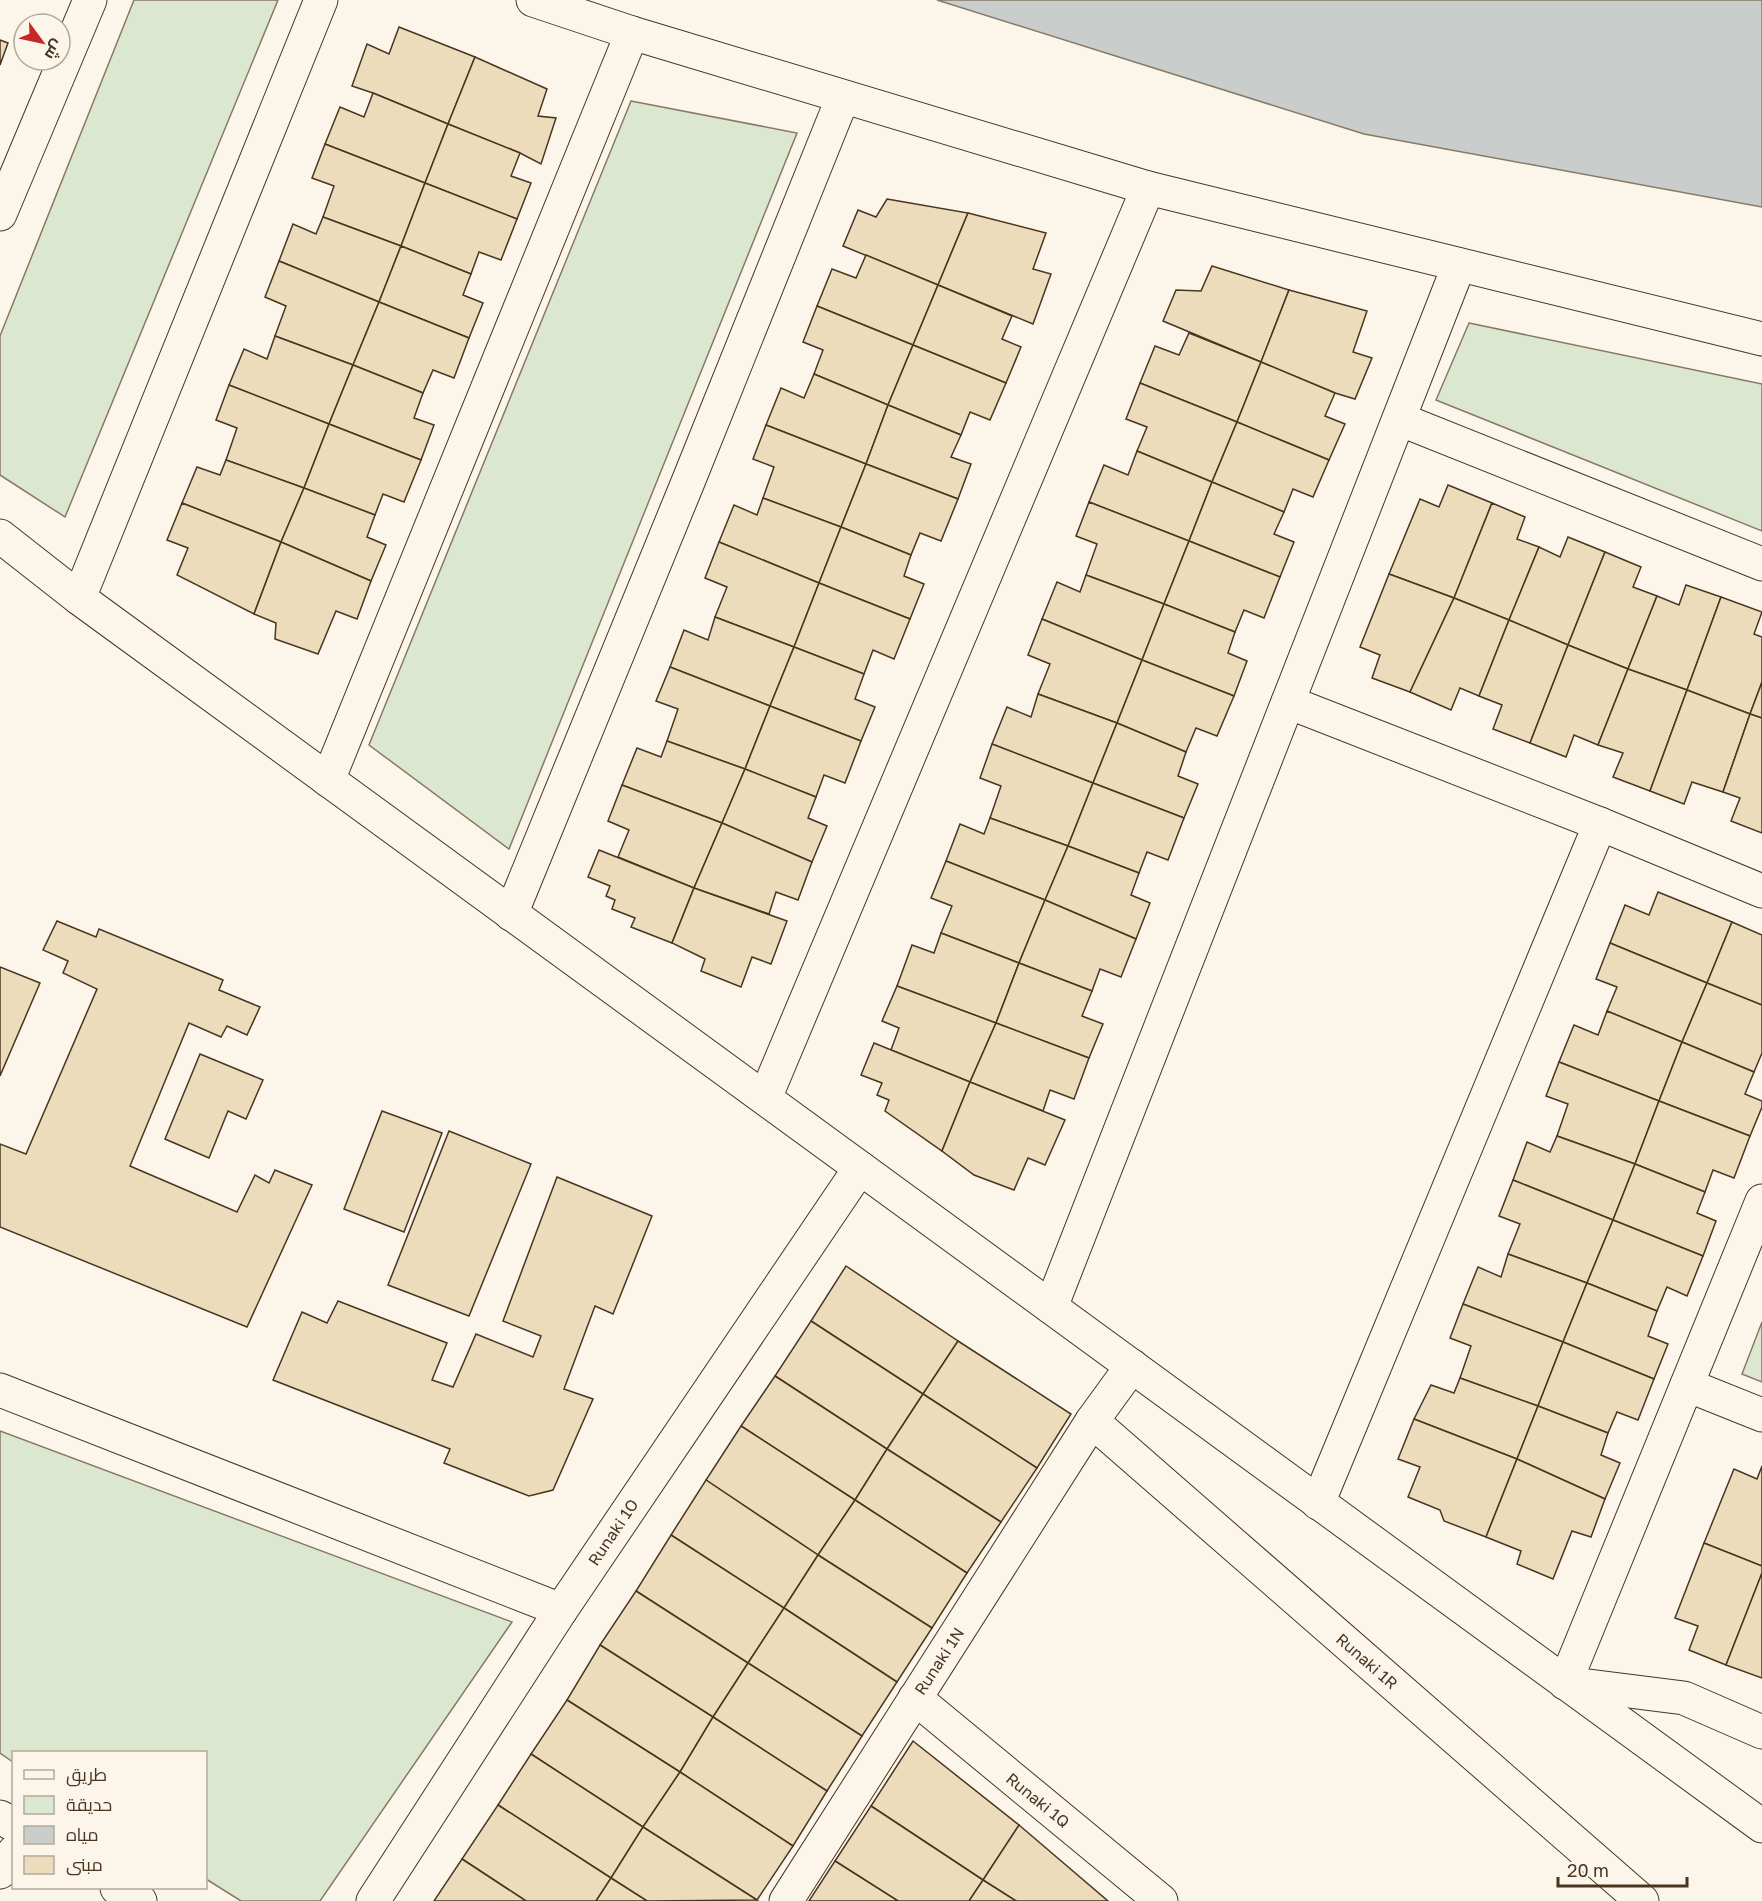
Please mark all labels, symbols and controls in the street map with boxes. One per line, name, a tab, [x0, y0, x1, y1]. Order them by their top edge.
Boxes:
north arrow	[12, 12, 72, 72]
text: ش	[41, 36, 69, 64]
street label: Runaki 1O	[583, 1495, 643, 1569]
street label: Runaki 1N	[910, 1624, 968, 1698]
street label: Runaki 1R	[1332, 1629, 1402, 1693]
legend	[12, 1751, 207, 1889]
text: طريق	[66, 1763, 107, 1787]
street label: Runaki 1Q	[1002, 1768, 1074, 1832]
text: حديقة	[66, 1793, 112, 1815]
text: مياه	[66, 1823, 99, 1845]
scale bar	[1558, 1850, 1687, 1888]
text: مبنى	[66, 1853, 103, 1876]
text: 20 m	[1567, 1859, 1609, 1881]

